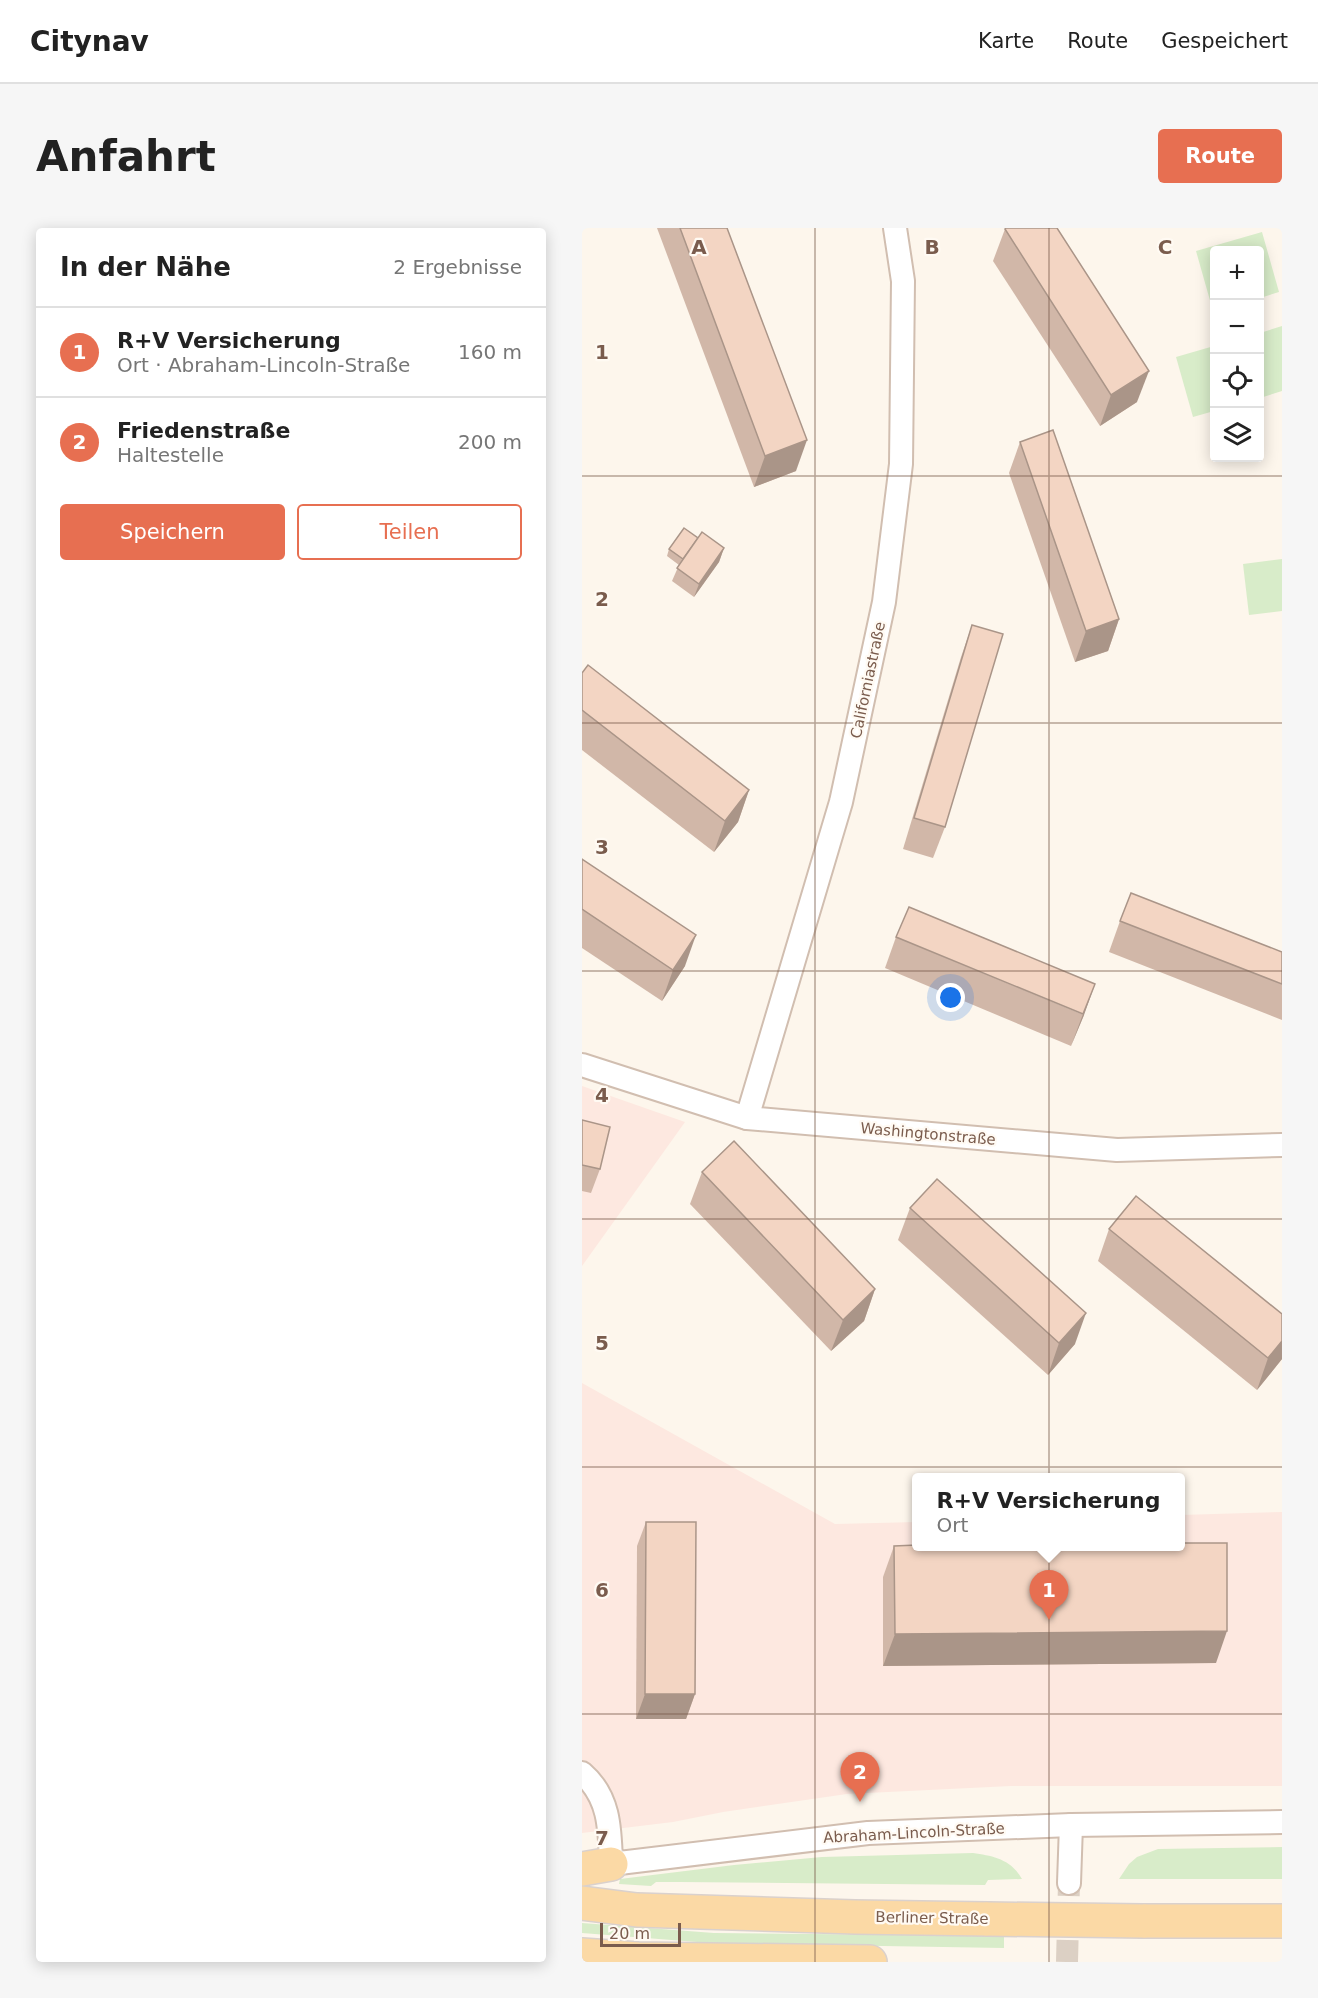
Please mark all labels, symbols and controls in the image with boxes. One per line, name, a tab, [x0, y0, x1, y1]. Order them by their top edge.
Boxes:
text: Citynav	[30, 25, 149, 58]
text: Karte	[978, 29, 1034, 53]
text: Route	[1067, 29, 1128, 53]
text: Gespeichert	[1161, 29, 1288, 53]
button: Route	[1158, 129, 1282, 183]
text: Anfahrt	[36, 132, 216, 181]
text: A	[691, 235, 707, 259]
text: B	[924, 235, 940, 259]
text: C	[1158, 235, 1172, 259]
map controls	[1210, 246, 1264, 462]
button: +	[1210, 246, 1264, 300]
text: In der Nähe	[60, 252, 231, 282]
text: 2 Ergebnisse	[393, 255, 522, 279]
button: −	[1210, 300, 1264, 354]
text: R+V Versicherung	[117, 328, 341, 353]
text: 1	[73, 340, 86, 364]
text: 160 m	[458, 340, 522, 364]
text: 1	[595, 340, 609, 364]
text: Ort · Abraham-Lincoln-Straße	[117, 353, 410, 377]
button: locate	[1210, 354, 1264, 408]
button: layers	[1210, 408, 1264, 462]
text: Friedenstraße	[117, 418, 290, 443]
text: 2	[73, 430, 86, 454]
text: 200 m	[458, 430, 522, 454]
text: Haltestelle	[117, 443, 224, 467]
button: Speichern	[60, 504, 285, 560]
button: Teilen	[297, 504, 522, 560]
text: 2	[595, 587, 609, 611]
street label: Californiastraße	[847, 620, 889, 740]
text: 3	[595, 835, 609, 859]
your location	[936, 983, 965, 1012]
text: 4	[595, 1083, 609, 1107]
street label: Washingtonstraße	[860, 1119, 996, 1149]
text: 5	[595, 1331, 609, 1355]
popup	[912, 1473, 1185, 1551]
text: R+V Versicherung	[937, 1488, 1160, 1513]
text: Ort	[937, 1513, 968, 1537]
pin: 1	[1030, 1570, 1068, 1620]
text: 6	[595, 1578, 609, 1602]
pin: 2	[840, 1752, 880, 1802]
street label: Abraham-Lincoln-Straße	[823, 1819, 1005, 1847]
text: 7	[595, 1826, 609, 1850]
street label: Berliner Straße	[875, 1908, 989, 1928]
scale bar	[600, 1920, 681, 1948]
text: 20 m	[609, 1924, 650, 1943]

